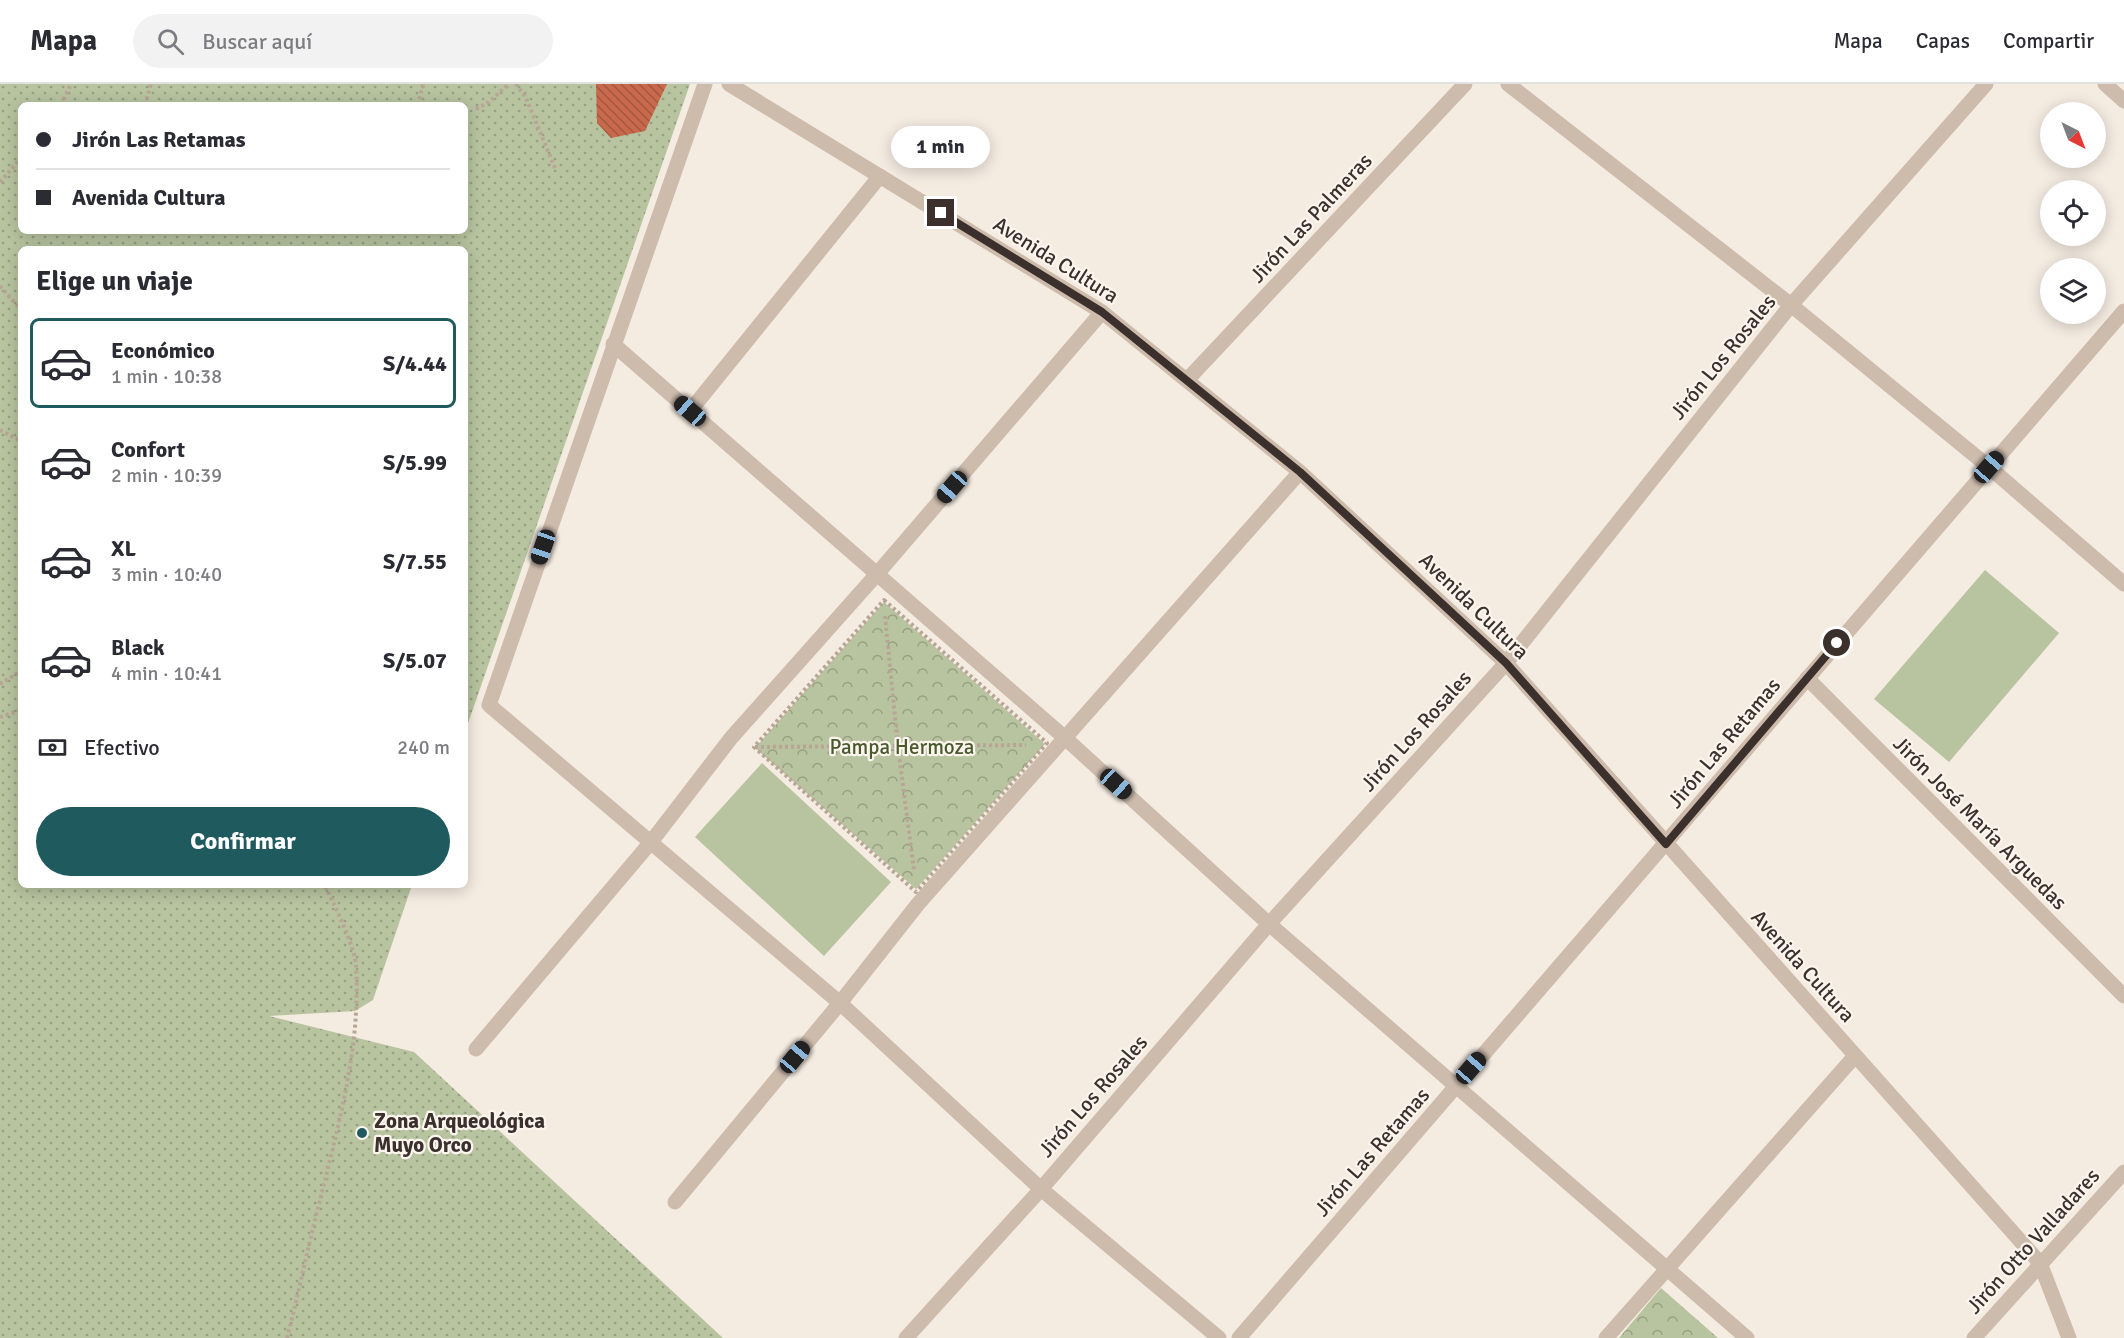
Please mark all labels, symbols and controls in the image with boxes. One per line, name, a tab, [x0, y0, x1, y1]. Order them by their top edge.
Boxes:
search box	[133, 14, 553, 68]
text: Mapa	[30, 24, 97, 58]
icon: search	[154, 25, 187, 58]
text: Buscar aquí	[202, 28, 312, 55]
text: Mapa	[1833, 28, 1883, 54]
text: Capas	[1916, 28, 1970, 54]
text: Compartir	[2003, 28, 2094, 54]
north arrow	[2040, 102, 2106, 168]
map controls	[2040, 102, 2106, 324]
text: Jirón Las Retamas	[72, 126, 246, 153]
callout: 1 min	[892, 126, 990, 168]
text: 1 min	[916, 134, 965, 159]
street label: Jirón Las Palmeras	[1244, 148, 1378, 288]
button: locate	[2040, 180, 2106, 246]
text: Avenida Cultura	[72, 184, 226, 211]
route end	[927, 199, 954, 226]
street label: Avenida Cultura	[989, 211, 1123, 309]
button: layers	[2040, 258, 2106, 324]
text: Elige un viaje	[36, 265, 193, 298]
street label: Jirón Los Rosales	[1665, 289, 1781, 425]
icon: car	[39, 336, 93, 390]
text: Económico	[111, 337, 215, 364]
text: S/4.44	[383, 350, 447, 377]
text: 1 min · 10:38	[111, 364, 222, 389]
car	[671, 392, 709, 430]
icon: car	[39, 435, 93, 489]
text: Confort	[111, 436, 185, 463]
car	[1970, 448, 2008, 486]
text: S/5.99	[383, 449, 447, 476]
text: 2 min · 10:39	[111, 463, 222, 488]
car	[933, 468, 971, 506]
car	[529, 527, 557, 567]
icon: car	[39, 534, 93, 588]
text: XL	[111, 535, 136, 562]
street label: Avenida Cultura	[1414, 547, 1534, 665]
text: S/7.55	[383, 548, 447, 575]
text: 3 min · 10:40	[111, 562, 222, 587]
route start	[1823, 629, 1850, 656]
icon: car	[39, 633, 93, 687]
text: Black	[111, 634, 165, 661]
text: S/5.07	[383, 647, 447, 674]
text: 4 min · 10:41	[111, 661, 222, 686]
street label: Jirón Los Rosales	[1355, 665, 1477, 797]
street label: Jirón Las Retamas	[1662, 673, 1786, 813]
icon: cash	[36, 731, 69, 764]
street label: Jirón José María Arguedas	[1888, 731, 2072, 915]
text: Efectivo	[84, 734, 160, 761]
park label: Pampa Hermoza	[830, 734, 975, 760]
text: 240 m	[397, 735, 450, 760]
car	[1097, 765, 1135, 803]
button: Confirmar	[36, 807, 450, 876]
street label: Avenida Cultura	[1746, 904, 1860, 1028]
street label: Jirón Los Rosales	[1033, 1030, 1153, 1162]
car	[777, 1037, 813, 1077]
car	[1452, 1049, 1490, 1087]
street label: Jirón Las Retamas	[1309, 1082, 1435, 1222]
place label: Zona Arqueológica Muyo Orco	[374, 1108, 545, 1158]
marker: Zona Arqueológica Muyo Orco	[355, 1126, 369, 1140]
street label: Jirón Otto Valladares	[1961, 1163, 2105, 1319]

